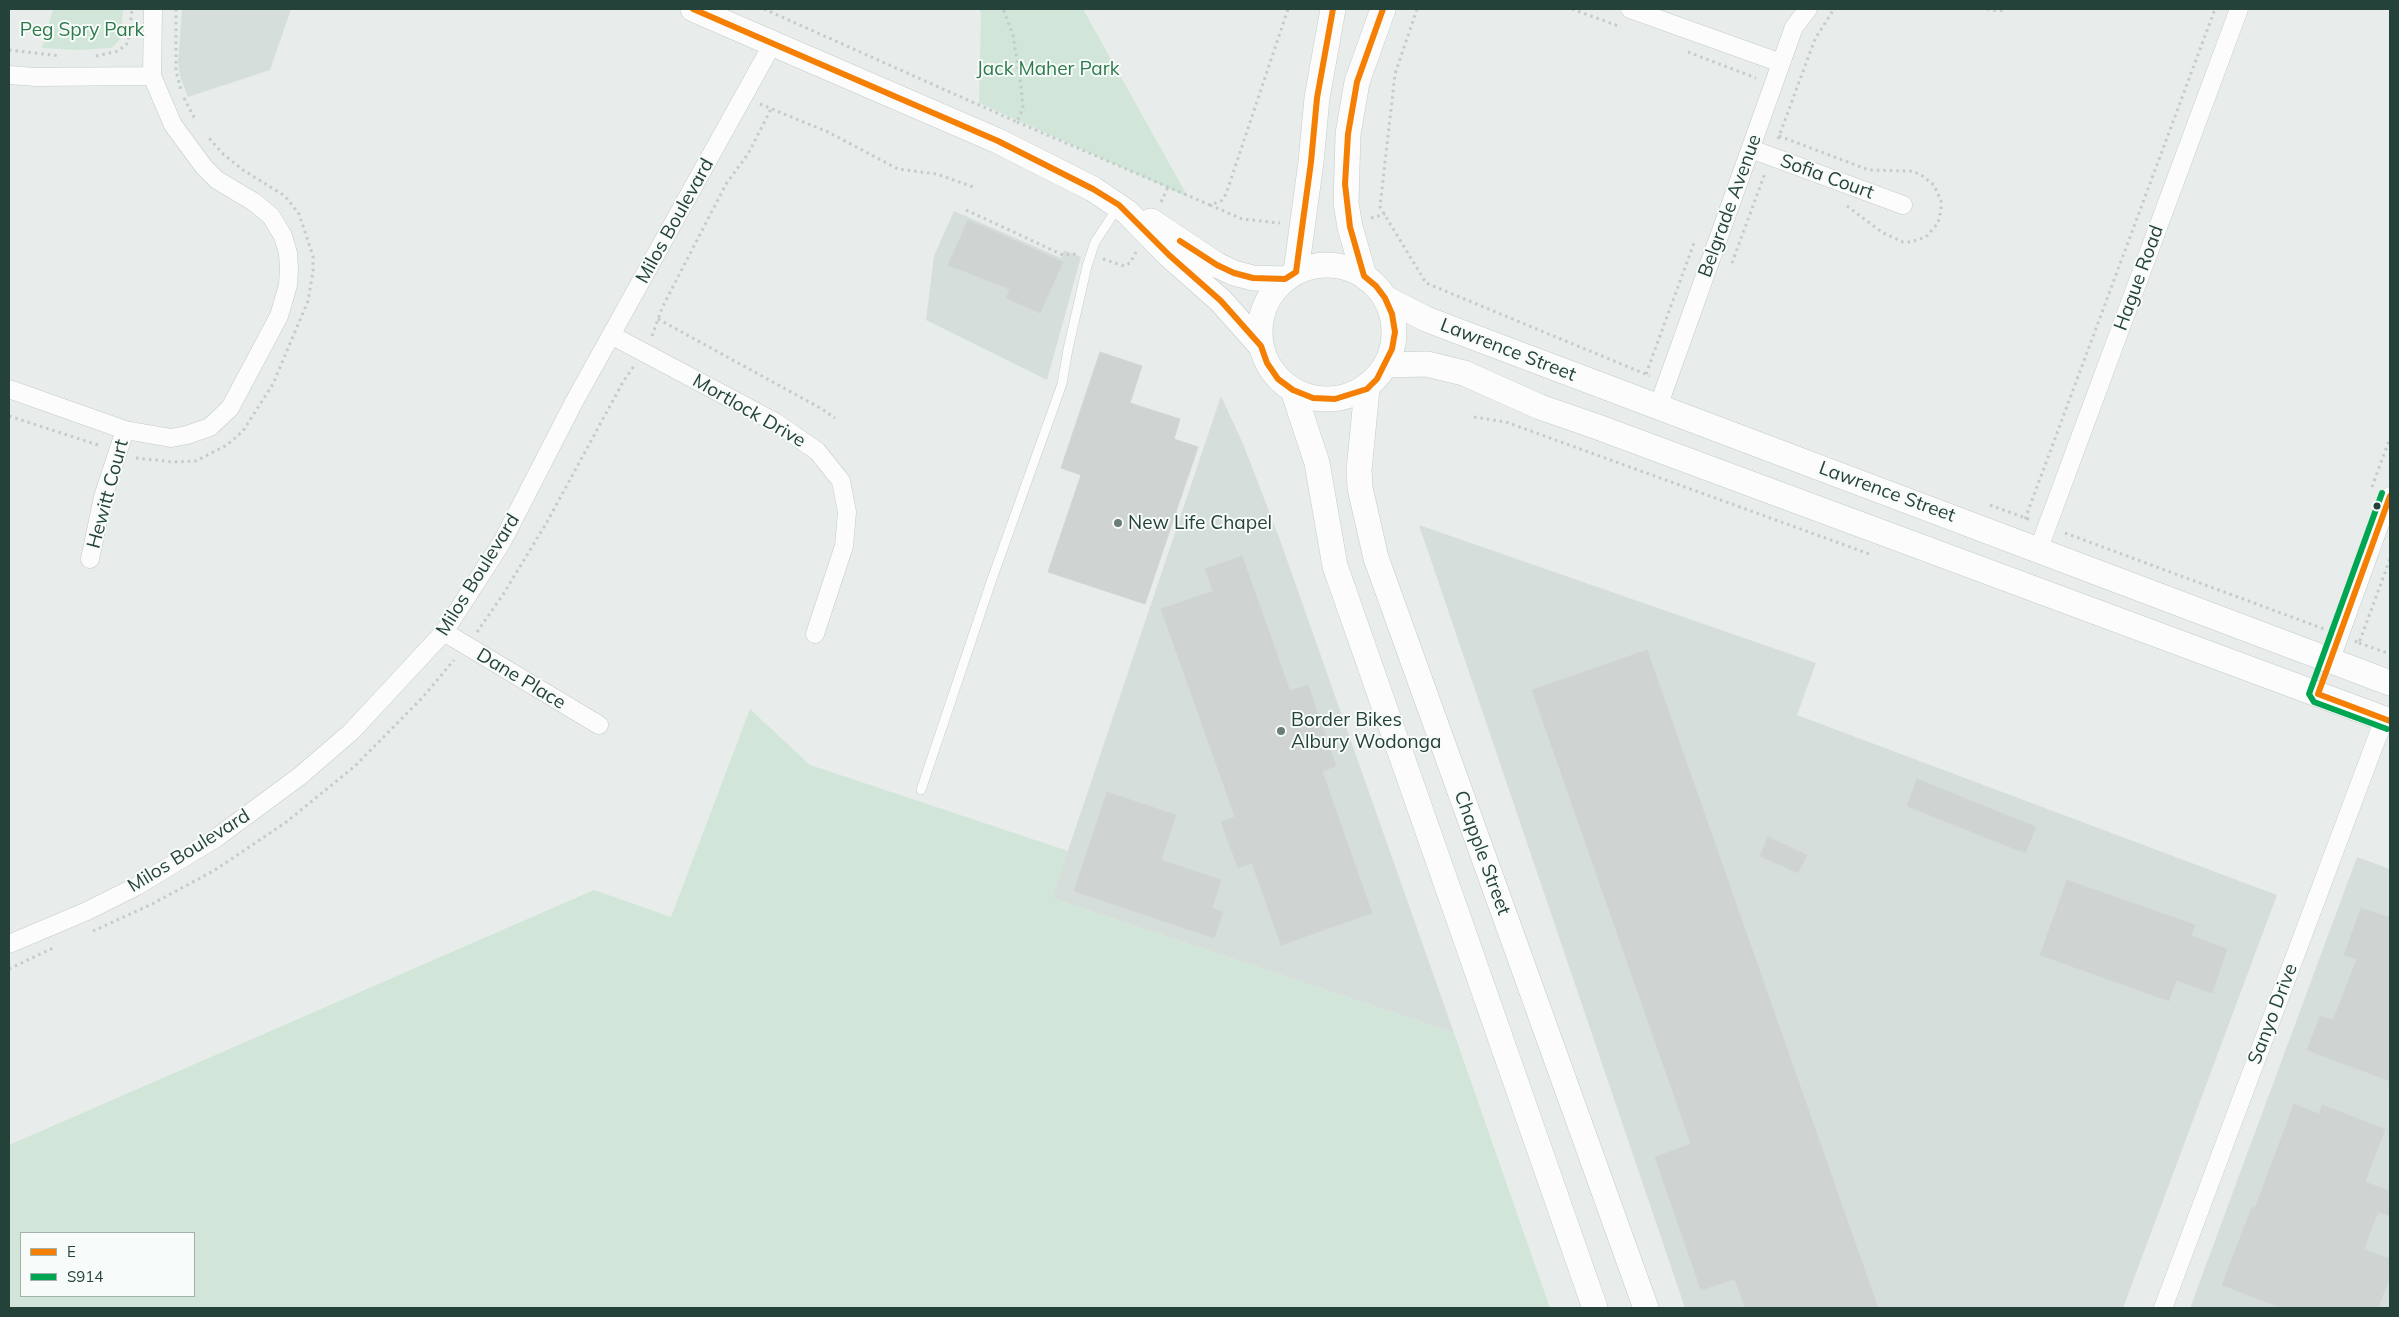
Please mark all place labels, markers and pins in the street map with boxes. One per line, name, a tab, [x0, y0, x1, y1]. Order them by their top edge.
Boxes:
unlabelled marker	[2372, 501, 2382, 511]
place label: New Life Chapel	[1128, 512, 1272, 534]
marker: New Life Chapel	[1112, 517, 1124, 529]
place label: Border Bikes Albury Wodonga	[1291, 709, 1441, 753]
marker: Border Bikes Albury Wodonga	[1275, 725, 1287, 737]

